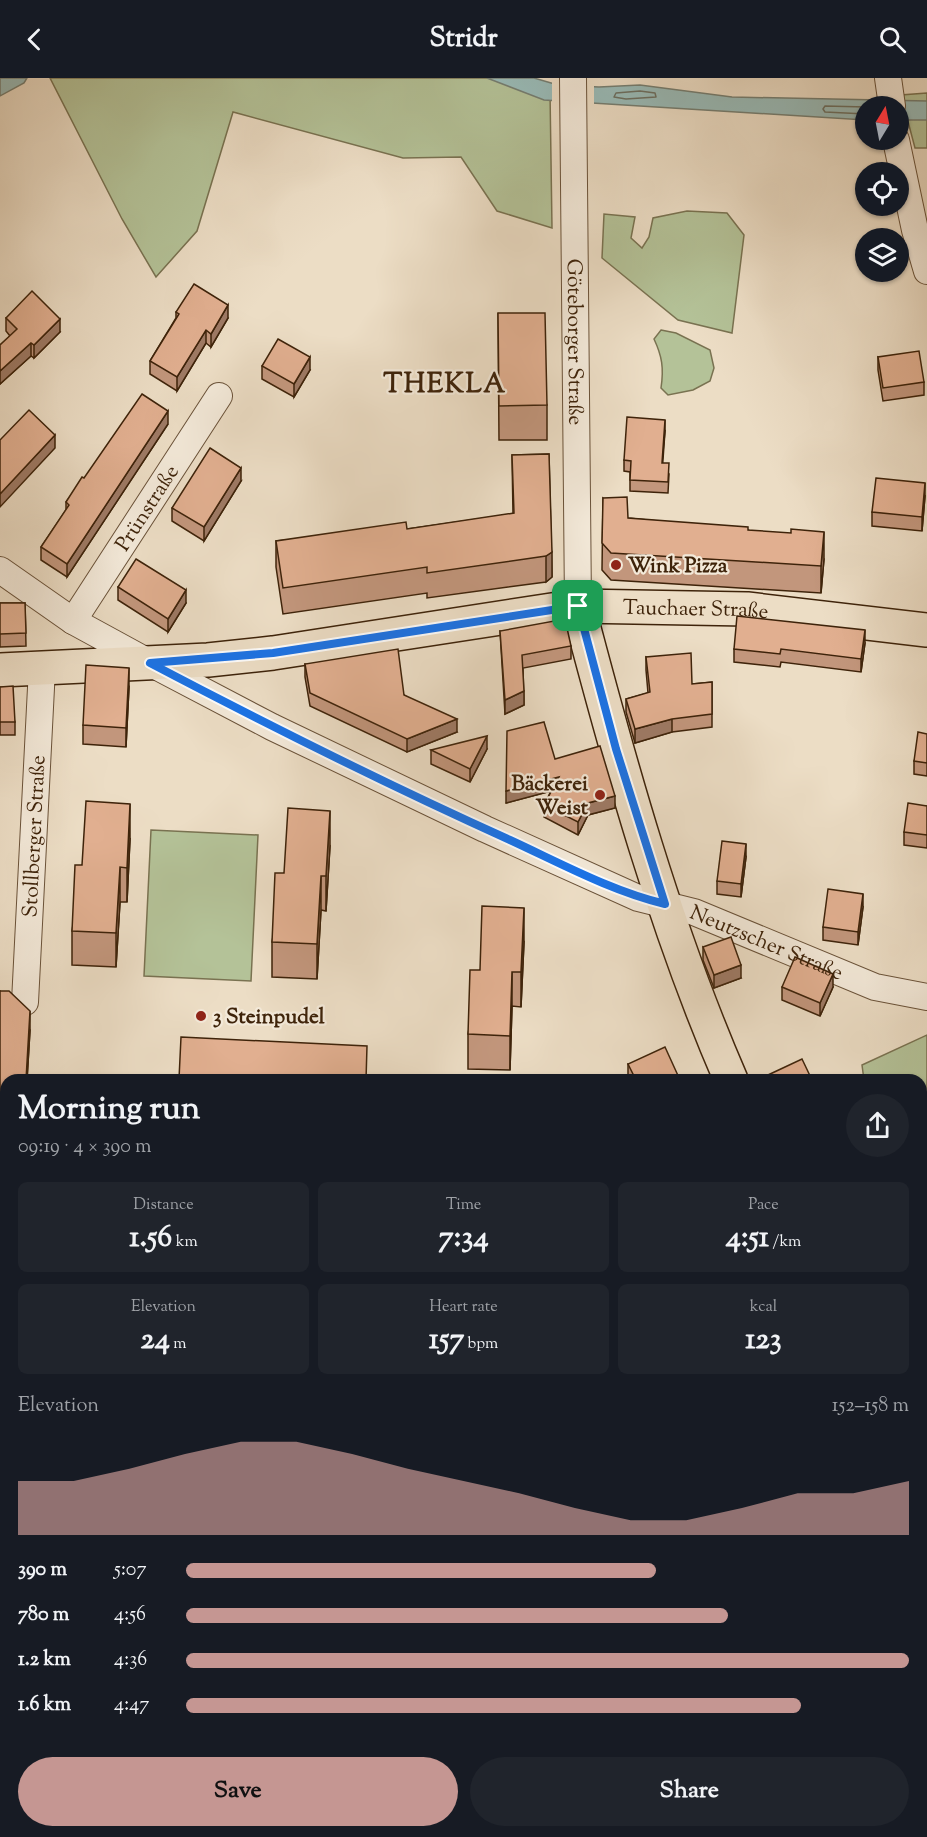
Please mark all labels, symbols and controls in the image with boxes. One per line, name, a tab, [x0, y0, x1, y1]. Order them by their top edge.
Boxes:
text: Stridr	[429, 20, 498, 59]
icon: back	[18, 23, 51, 56]
icon: search	[876, 23, 909, 56]
north arrow	[855, 96, 909, 150]
map controls	[855, 96, 909, 282]
button: locate	[855, 162, 909, 216]
button: layers	[855, 228, 909, 282]
street label: Göteborger Straße	[558, 259, 589, 425]
district label: THEKLA	[383, 366, 507, 405]
street label: Prünstraße	[109, 460, 187, 558]
place label: Wink Pizza	[628, 552, 728, 582]
marker: Wink Pizza	[609, 558, 623, 572]
pin	[552, 580, 603, 631]
icon: arrive	[561, 589, 594, 622]
street label: Tauchaer Straße	[623, 594, 770, 628]
street label: Stollberger Straße	[16, 754, 55, 918]
place label: Bäckerei Weist	[512, 770, 589, 824]
marker: Bäckerei Weist	[593, 788, 607, 802]
street label: Neutzscher Straße	[685, 899, 847, 989]
place label: 3 Steinpudel	[213, 1003, 325, 1033]
marker: 3 Steinpudel	[194, 1009, 208, 1023]
text: Morning run	[18, 1086, 200, 1134]
button: share	[846, 1094, 909, 1157]
text: 09:19 · 4 × 390 m	[18, 1133, 152, 1162]
text: Distance	[133, 1194, 194, 1217]
text: Time	[446, 1194, 481, 1217]
text: Pace	[748, 1194, 779, 1217]
text: 1.56	[129, 1217, 172, 1260]
text: 7:34	[438, 1217, 489, 1260]
text: 4:51	[726, 1217, 769, 1260]
text: km	[172, 1231, 198, 1254]
text: /km	[769, 1231, 801, 1254]
text: Elevation	[131, 1296, 196, 1319]
text: Heart rate	[429, 1296, 498, 1319]
text: kcal	[750, 1296, 777, 1319]
text: 24	[141, 1319, 170, 1362]
text: 157	[429, 1319, 464, 1362]
text: 123	[745, 1319, 782, 1362]
text: m	[170, 1333, 186, 1356]
text: bpm	[464, 1333, 498, 1356]
text: Elevation	[18, 1392, 99, 1421]
text: 152–158 m	[832, 1392, 909, 1421]
text: 390 m	[18, 1556, 67, 1585]
text: 5:07	[114, 1556, 146, 1585]
text: 780 m	[18, 1601, 69, 1630]
text: 4:56	[114, 1601, 146, 1630]
text: 1.2 km	[18, 1646, 71, 1675]
text: 4:36	[114, 1646, 147, 1675]
text: 1.6 km	[18, 1691, 71, 1720]
text: 4:47	[114, 1691, 149, 1720]
button: Save	[18, 1757, 458, 1826]
button: Share	[470, 1757, 909, 1826]

